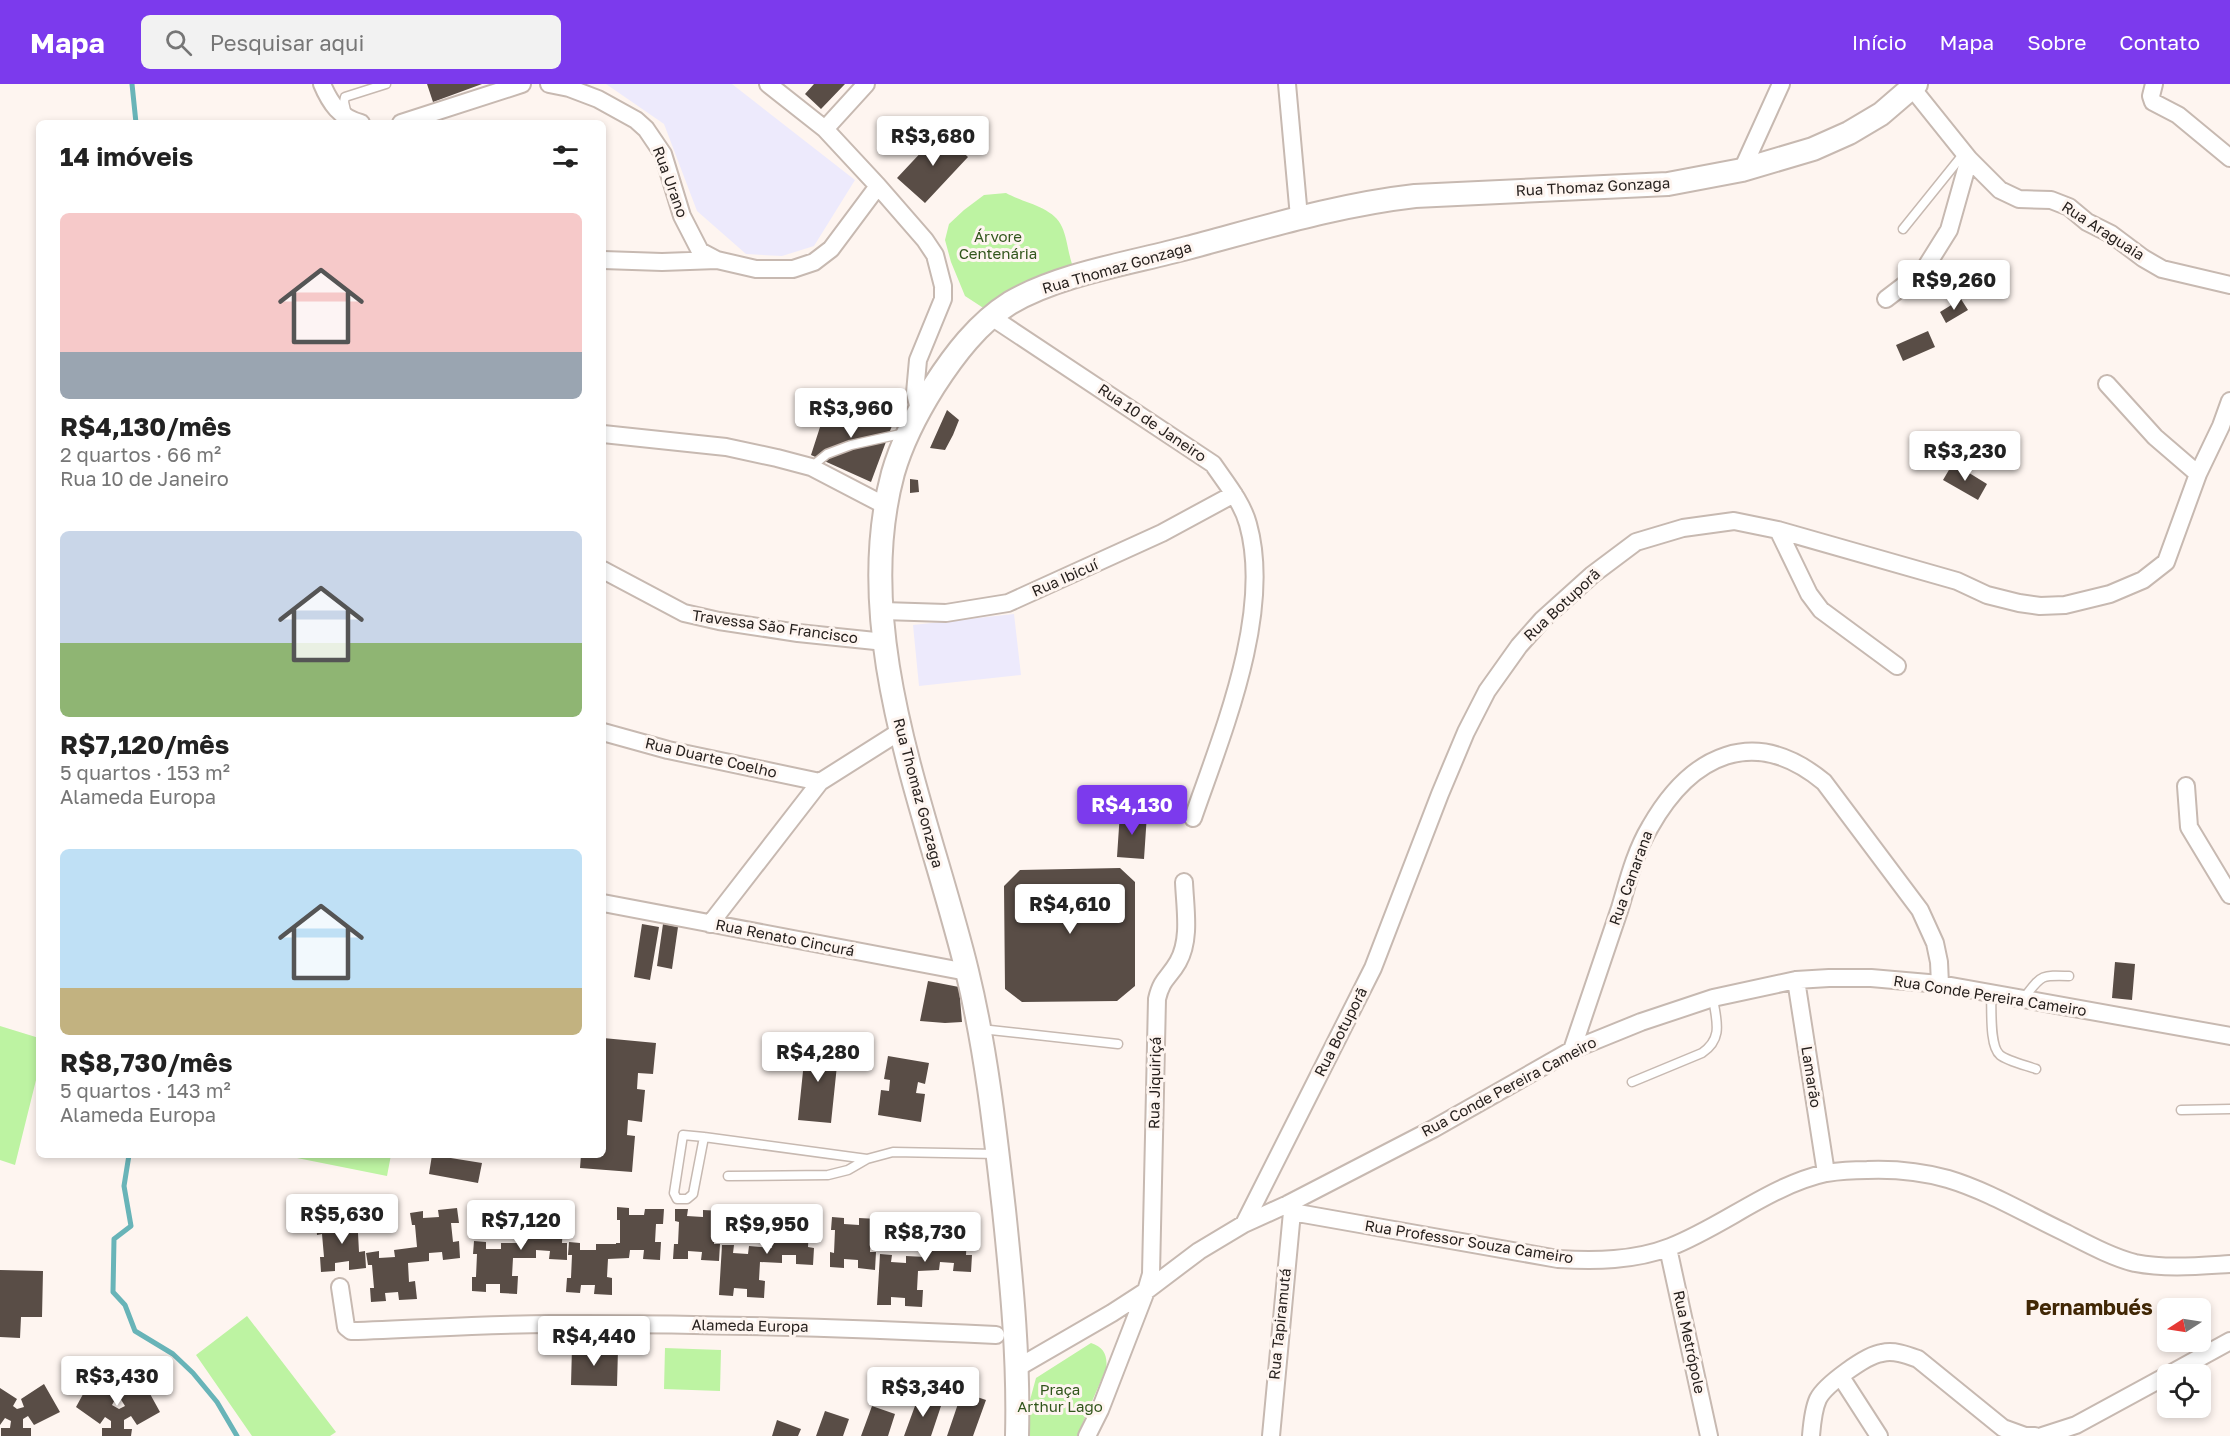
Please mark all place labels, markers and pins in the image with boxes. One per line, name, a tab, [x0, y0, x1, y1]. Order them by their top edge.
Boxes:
pin: R$3,680	[878, 116, 988, 167]
pin: R$9,260	[1899, 260, 2009, 311]
pin: R$3,960	[796, 388, 906, 439]
pin: R$3,230	[1910, 431, 2020, 482]
pin: R$4,130	[1077, 785, 1187, 836]
pin: R$4,610	[1015, 884, 1125, 935]
pin: R$4,280	[763, 1032, 873, 1083]
pin: R$5,630	[287, 1194, 397, 1245]
pin: R$7,120	[466, 1200, 576, 1251]
pin: R$9,950	[712, 1204, 822, 1255]
pin: R$8,730	[870, 1212, 980, 1263]
pin: R$4,440	[539, 1316, 649, 1367]
pin: R$3,430	[62, 1356, 172, 1407]
pin: R$3,340	[868, 1367, 978, 1418]

